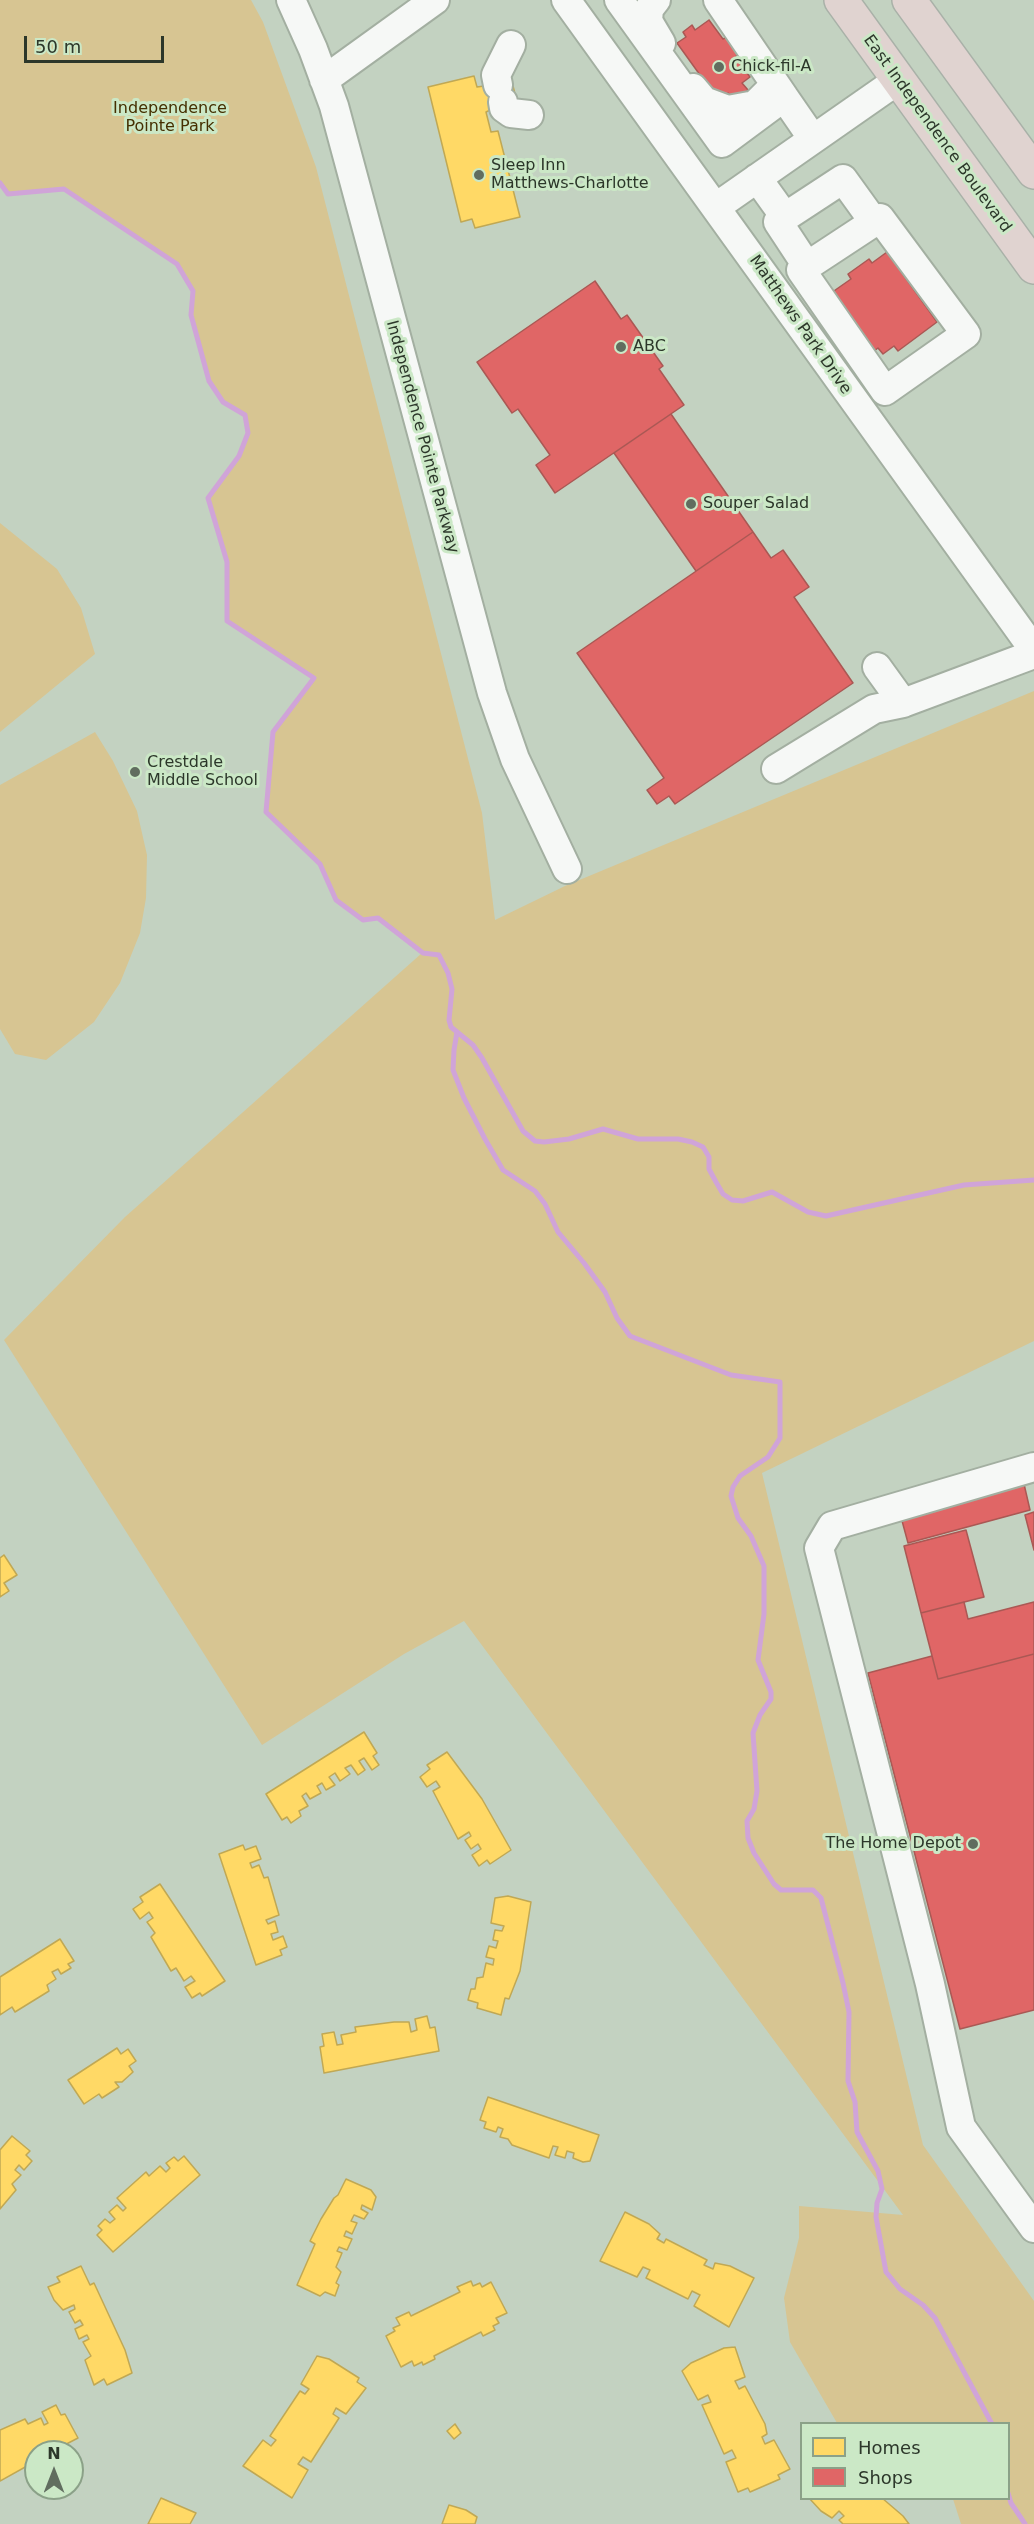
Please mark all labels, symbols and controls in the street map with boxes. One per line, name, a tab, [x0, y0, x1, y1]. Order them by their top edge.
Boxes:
scale bar	[27, 24, 166, 62]
street label: East Independence Boulevard	[859, 32, 1015, 236]
text: 50 m	[35, 36, 81, 57]
place label: Chick-fil-A	[731, 57, 811, 77]
marker: Chick-fil-A	[712, 60, 726, 74]
park label: Independence Pointe Park	[113, 99, 227, 137]
place label: Sleep Inn Matthews-Charlotte	[491, 156, 649, 194]
marker: Sleep Inn Matthews-Charlotte	[472, 168, 486, 182]
street label: Matthews Park Drive	[745, 252, 855, 398]
street label: Independence Pointe Parkway	[382, 318, 462, 556]
place label: ABC	[633, 337, 666, 357]
marker: ABC	[614, 340, 628, 354]
place label: Souper Salad	[703, 494, 809, 514]
marker: Souper Salad	[684, 497, 698, 511]
place label: Crestdale Middle School	[147, 753, 258, 791]
marker: Crestdale Middle School	[128, 765, 142, 779]
place label: The Home Depot	[825, 1834, 961, 1854]
marker: The Home Depot	[966, 1837, 980, 1851]
legend	[800, 2422, 1010, 2500]
text: Homes	[858, 2437, 921, 2458]
north arrow	[24, 2440, 84, 2500]
text: N	[47, 2444, 61, 2463]
text: Shops	[858, 2467, 913, 2488]

